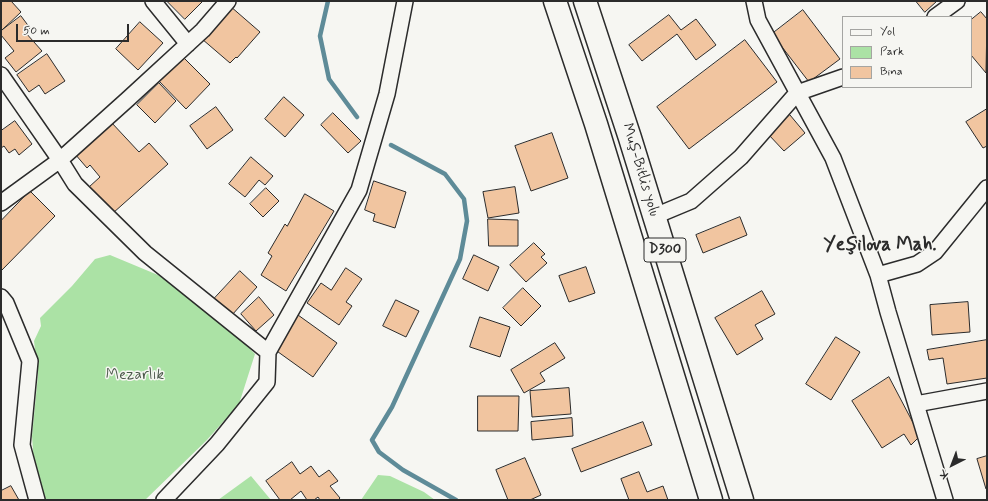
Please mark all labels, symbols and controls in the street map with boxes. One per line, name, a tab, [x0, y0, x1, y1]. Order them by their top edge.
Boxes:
scale bar	[18, 16, 131, 42]
legend	[842, 16, 972, 88]
text: 50 m	[23, 23, 50, 39]
text: Yol	[880, 24, 895, 40]
text: Park	[880, 44, 904, 60]
text: Bina	[880, 64, 903, 80]
street label: Muş-Bitlis yolu	[617, 121, 663, 219]
district label: Yeşilova Mah.	[824, 235, 936, 257]
road number: D300	[644, 238, 686, 262]
park label: Mezarlık	[106, 367, 164, 385]
north arrow	[932, 445, 972, 485]
text: K	[936, 466, 952, 482]

